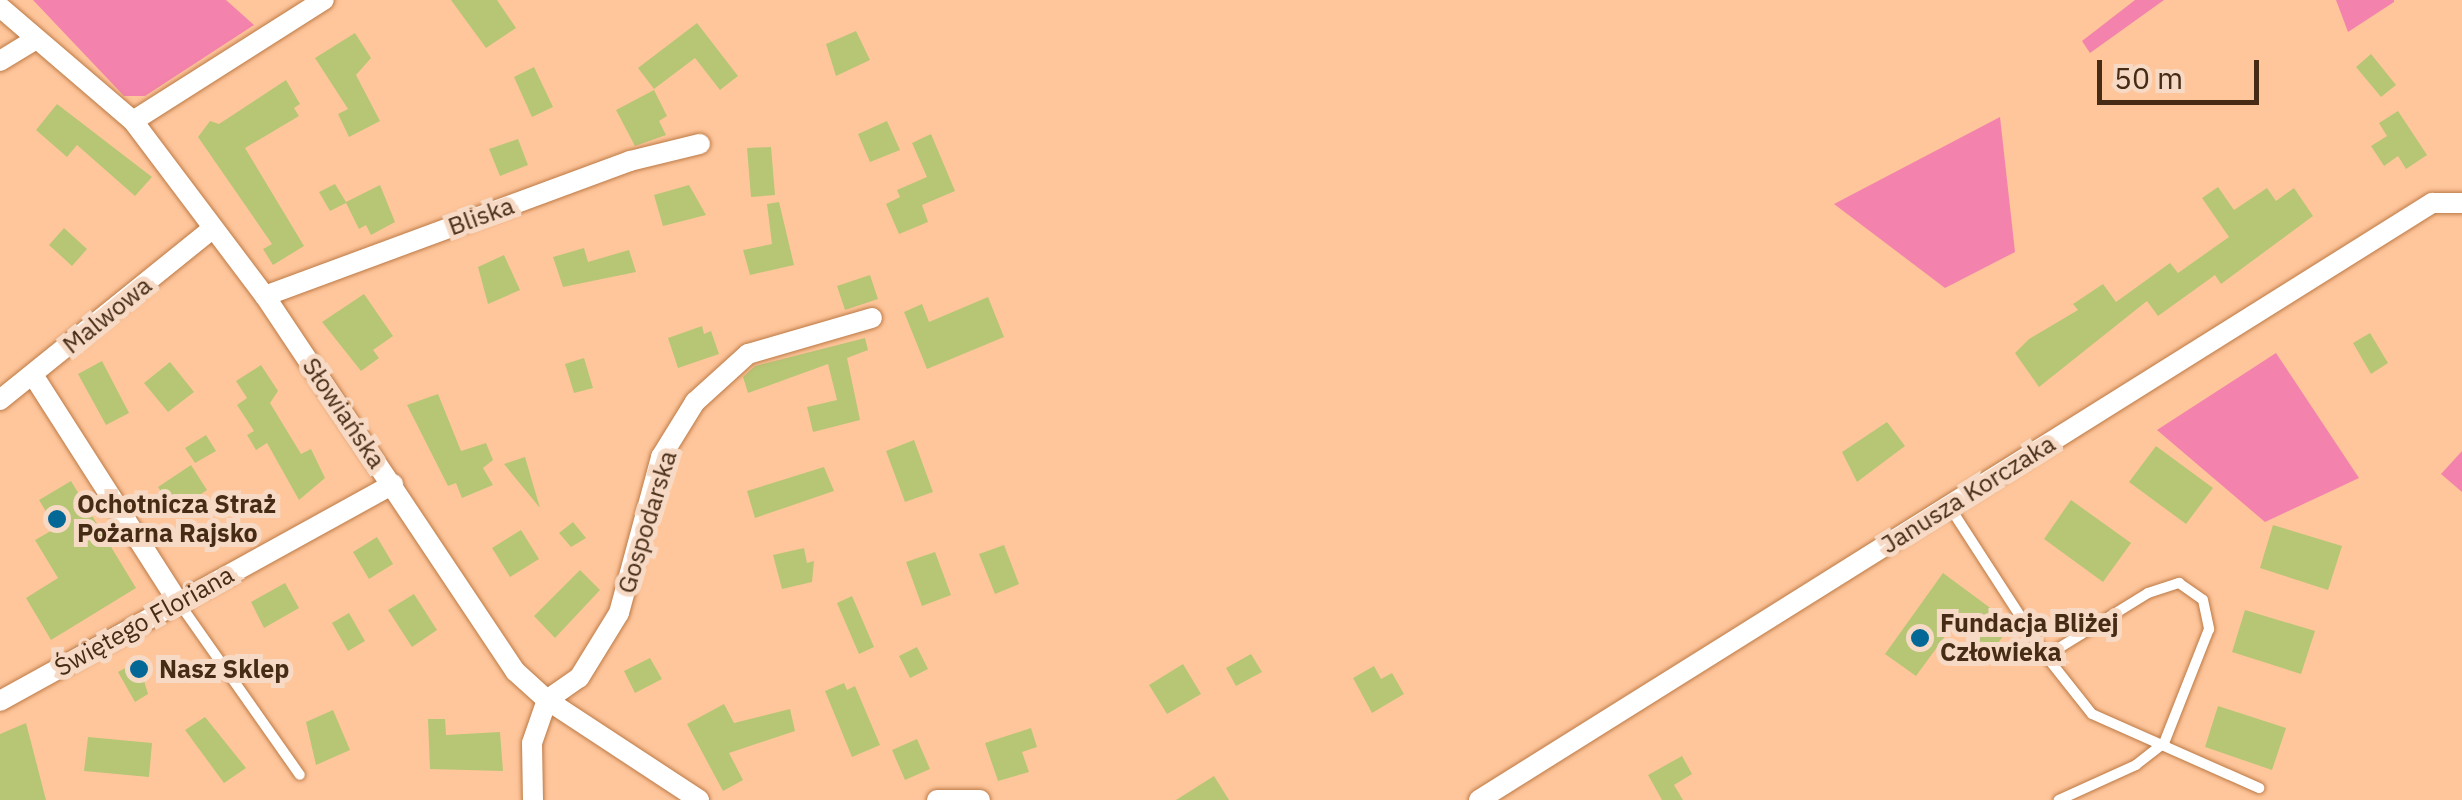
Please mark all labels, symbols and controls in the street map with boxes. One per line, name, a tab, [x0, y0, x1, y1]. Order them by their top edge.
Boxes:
scale bar	[2102, 40, 2264, 102]
text: 50 m	[2114, 58, 2183, 97]
street label: Bliska	[444, 190, 518, 242]
street label: Malwowa	[57, 270, 157, 360]
street label: Słowiańska	[296, 352, 392, 474]
street label: Janusza Korczaka	[1875, 428, 2061, 560]
street label: Gospodarska	[611, 447, 683, 597]
place label: Ochotnicza Straż Pożarna Rajsko	[77, 490, 276, 549]
marker: Ochotnicza Straż Pożarna Rajsko	[46, 508, 68, 530]
street label: Świętego Floriana	[49, 559, 239, 683]
place label: Fundacja Bliżej Człowieka	[1940, 609, 2119, 668]
marker: Fundacja Bliżej Człowieka	[1909, 627, 1931, 649]
place label: Nasz Sklep	[159, 654, 289, 684]
marker: Nasz Sklep	[128, 658, 150, 680]

